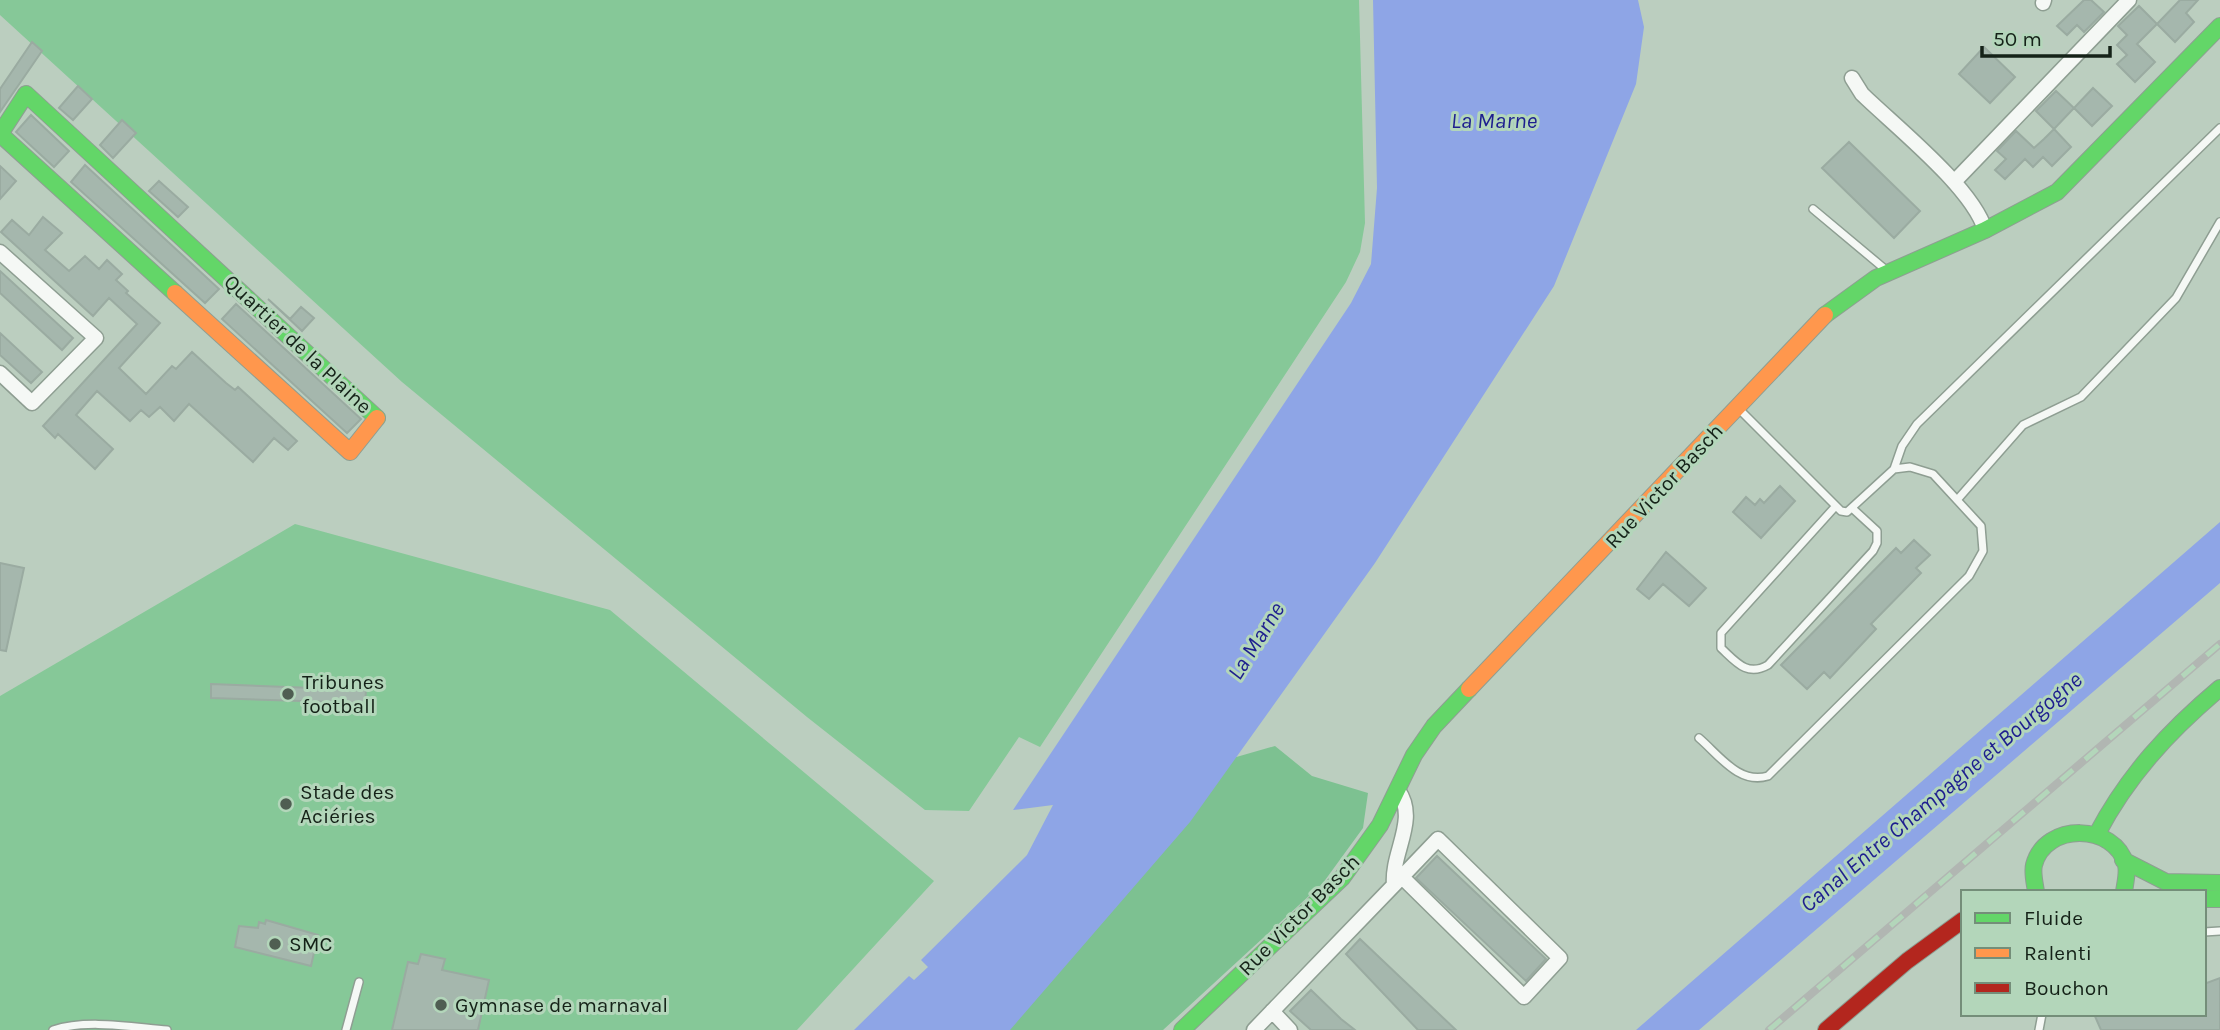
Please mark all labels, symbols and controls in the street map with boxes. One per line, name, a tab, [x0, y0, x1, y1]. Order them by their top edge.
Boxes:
scale bar	[1982, 14, 2110, 58]
text: 50 m	[1993, 27, 2042, 51]
water label: La Marne	[1451, 107, 1538, 134]
street label: Quartier de la Plaine	[219, 270, 377, 418]
street label: Rue Victor Basch	[1600, 419, 1728, 553]
water label: La Marne	[1222, 597, 1291, 685]
water label: Canal Entre Champagne et Bourgogne	[1795, 666, 2088, 918]
place label: Tribunes football	[302, 670, 384, 718]
marker: Tribunes football	[280, 686, 296, 702]
place label: Stade des Aciéries	[300, 780, 395, 828]
marker: Stade des Aciéries	[278, 796, 294, 812]
street label: Rue Victor Basch	[1233, 849, 1365, 981]
legend	[1961, 890, 2206, 1016]
text: Fluide	[2024, 906, 2083, 930]
place label: SMC	[289, 932, 332, 956]
marker: SMC	[267, 936, 283, 952]
text: Ralenti	[2024, 941, 2092, 965]
text: Bouchon	[2024, 976, 2109, 1000]
place label: Gymnase de marnaval	[455, 993, 668, 1017]
marker: Gymnase de marnaval	[433, 997, 449, 1013]

